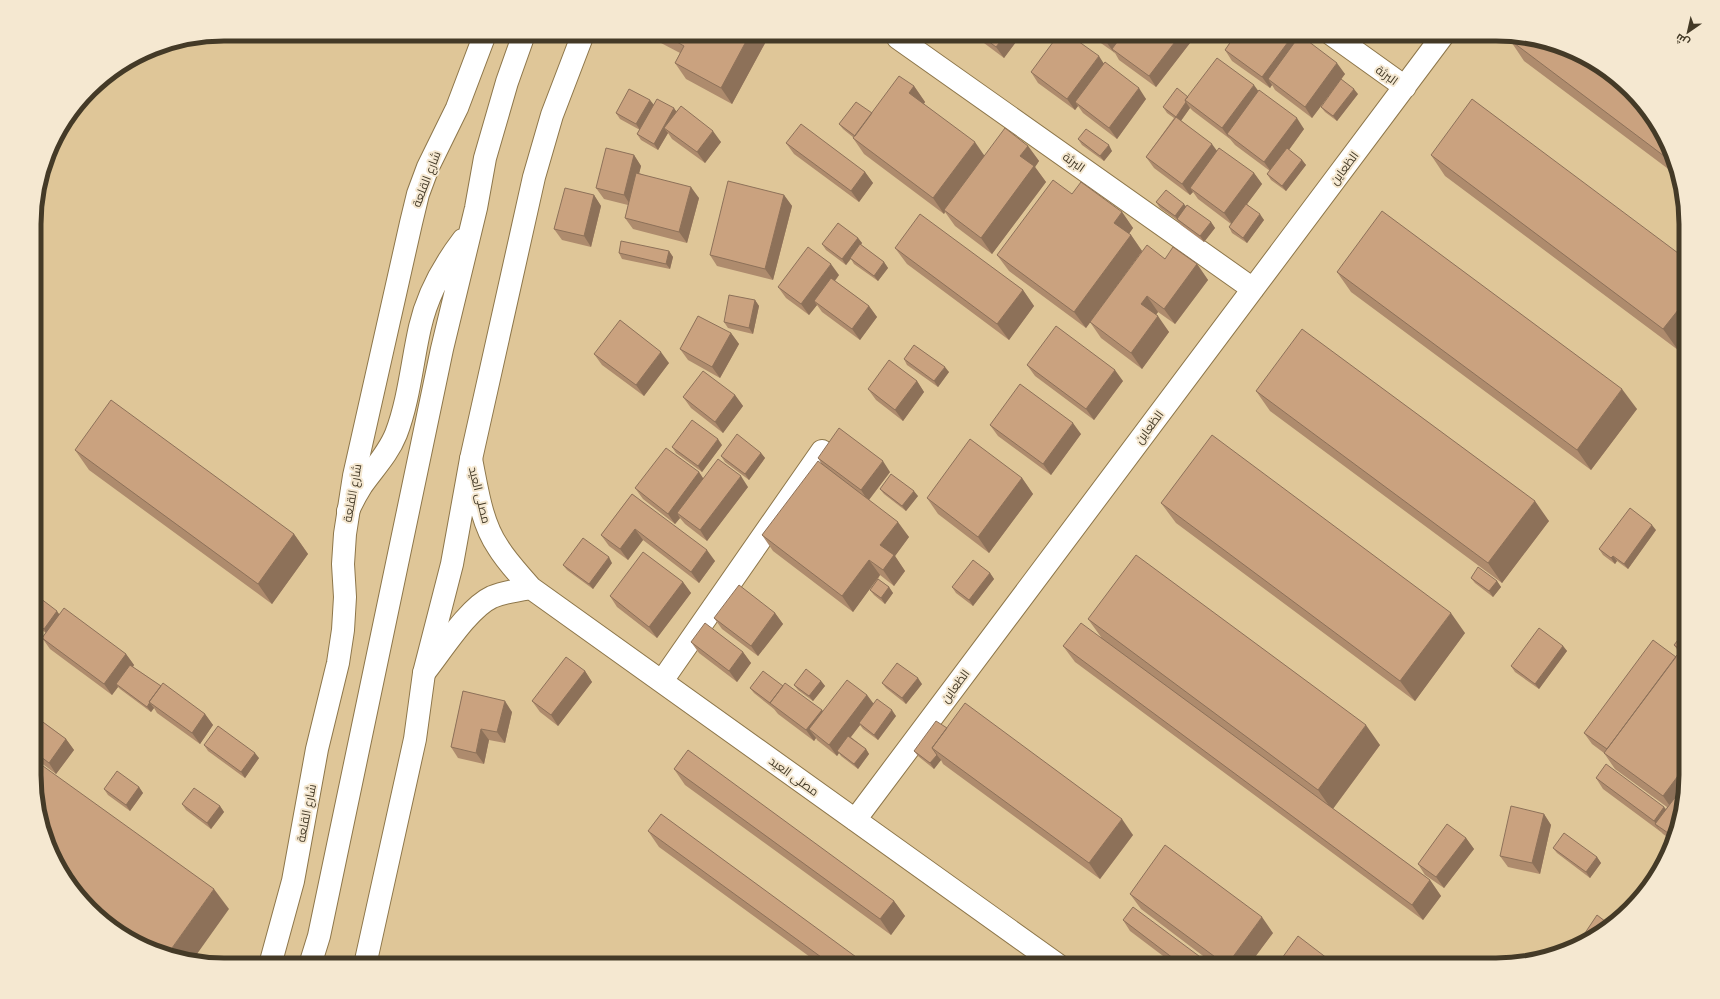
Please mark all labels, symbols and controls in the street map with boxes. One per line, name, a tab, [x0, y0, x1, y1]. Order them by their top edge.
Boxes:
north arrow	[1668, 12, 1708, 52]
text: ش	[1673, 31, 1692, 50]
street label: البرثة	[1373, 62, 1401, 88]
street label: الظعاين	[1326, 148, 1362, 188]
street label: شارع القلعة	[408, 149, 445, 210]
street label: البرثة	[1060, 149, 1088, 175]
street label: الظعاين	[1131, 407, 1167, 447]
street label: شارع القلعة	[339, 463, 365, 523]
street label: مصلى العيد	[466, 465, 494, 525]
street label: الظعاين	[937, 666, 973, 706]
street label: مصلى العيد	[766, 753, 822, 799]
street label: شارع القلعة	[293, 783, 320, 844]

